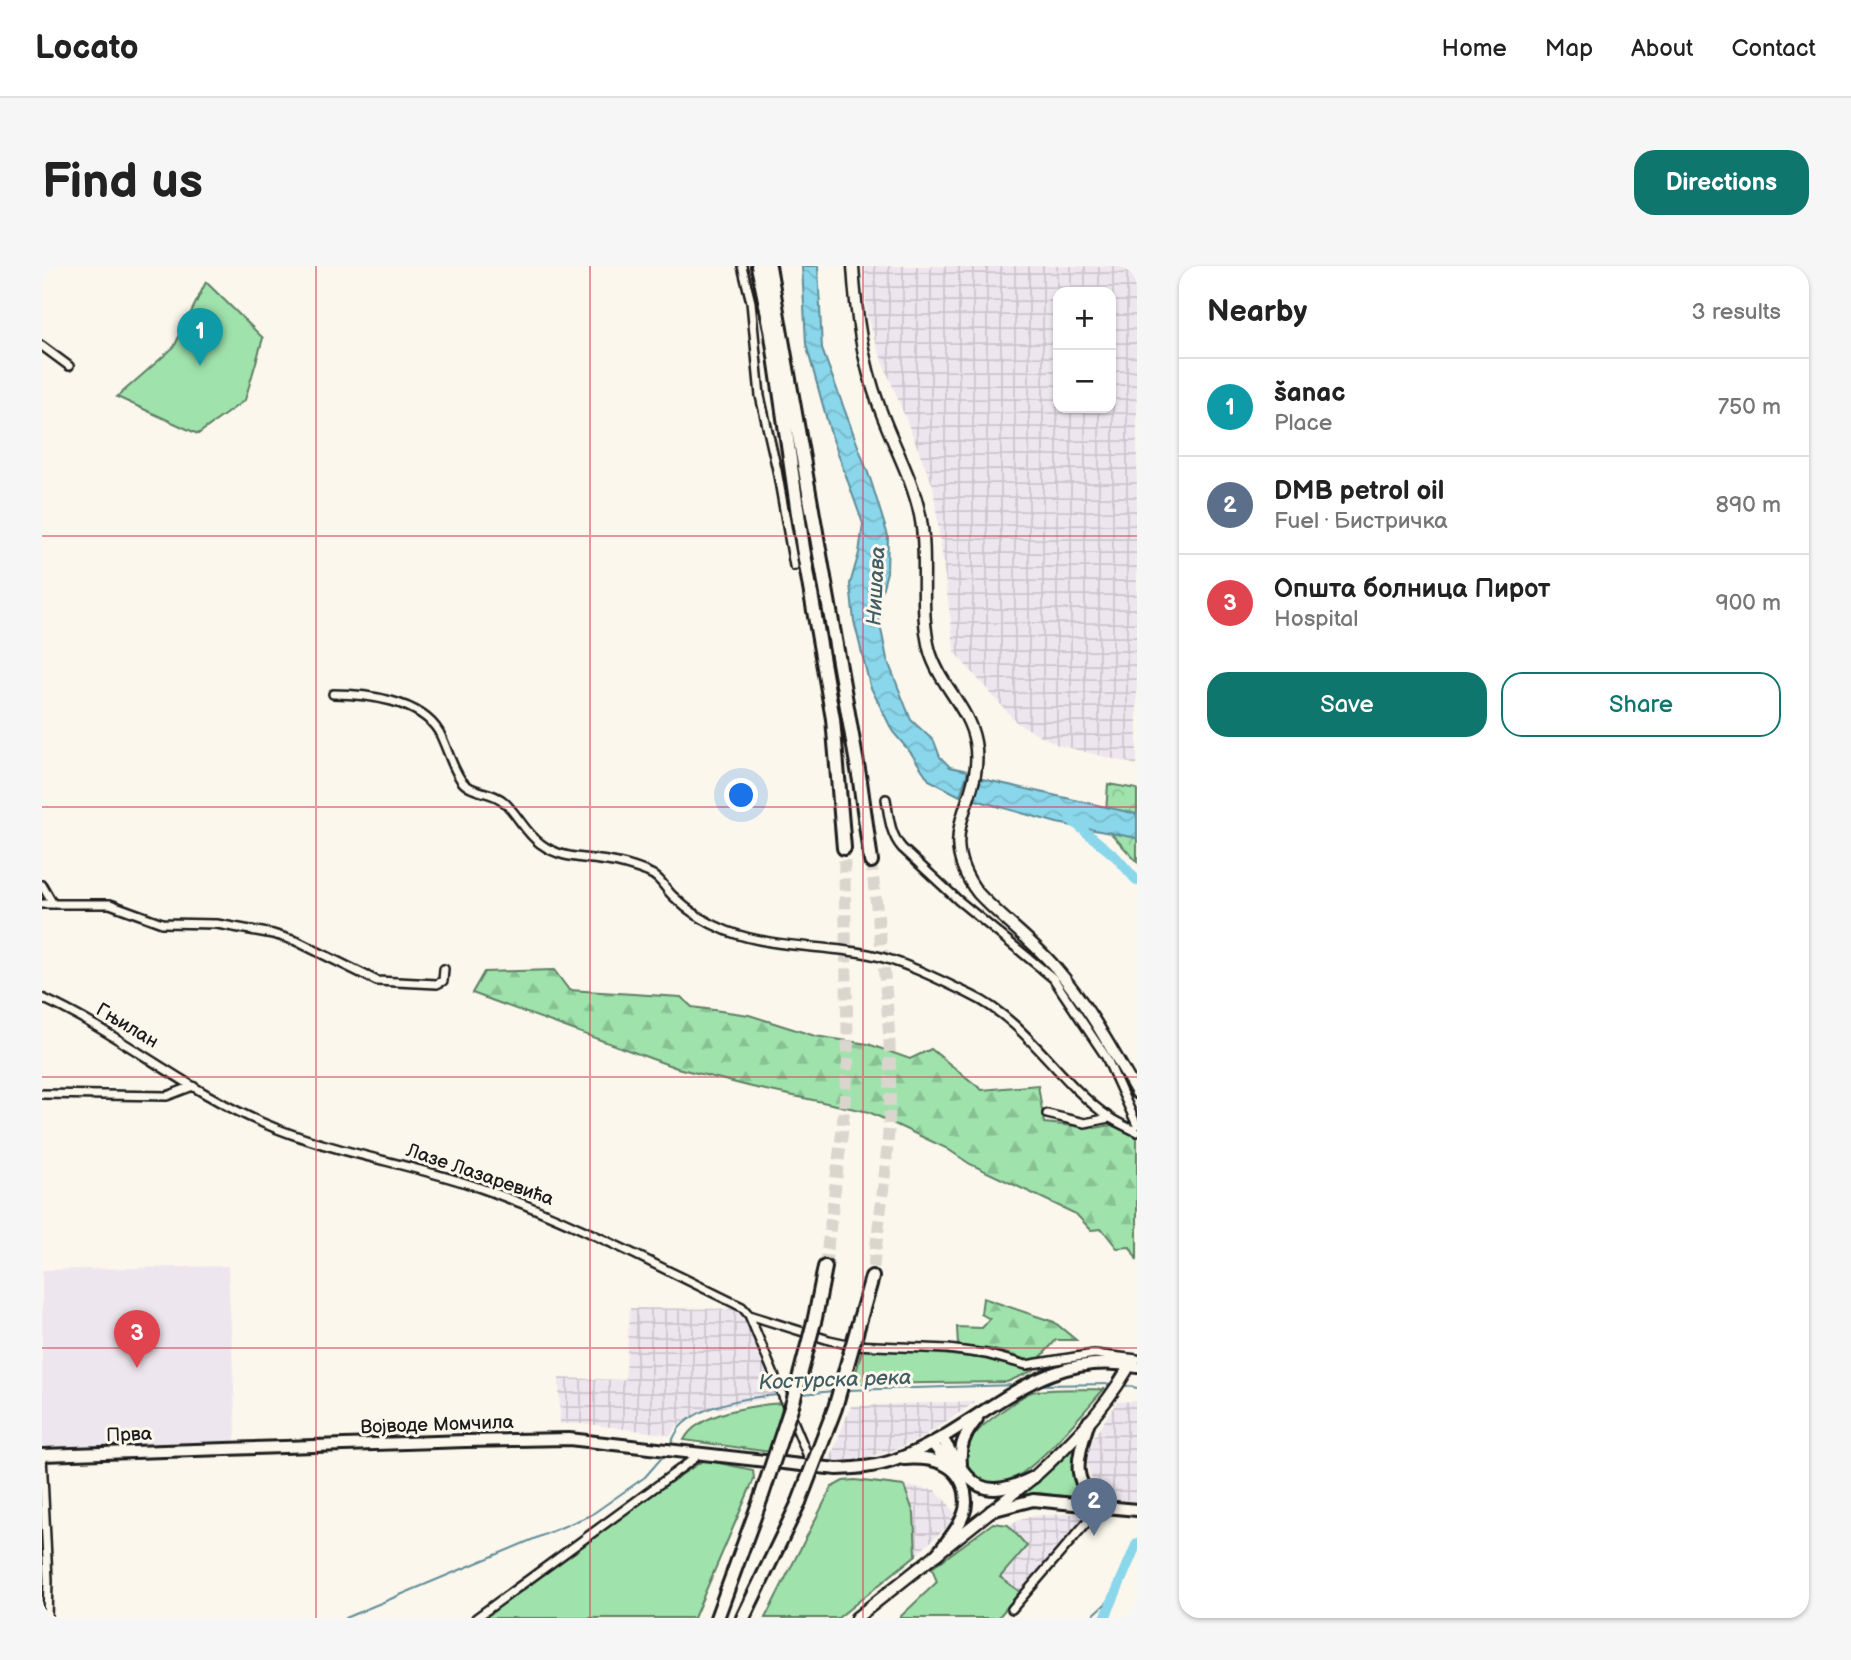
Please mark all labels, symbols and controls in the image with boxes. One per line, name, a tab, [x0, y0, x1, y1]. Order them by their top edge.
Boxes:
text: Locato	[35, 28, 139, 68]
text: Home	[1442, 34, 1507, 63]
text: Map	[1545, 34, 1593, 63]
text: About	[1631, 34, 1693, 63]
text: Contact	[1731, 34, 1816, 63]
button: Directions	[1634, 150, 1809, 215]
text: Find us	[42, 153, 203, 212]
map controls	[1053, 287, 1116, 413]
button: +	[1053, 287, 1116, 350]
text: Nearby	[1207, 294, 1307, 330]
text: 3 results	[1692, 298, 1781, 326]
pin: 1	[177, 308, 223, 366]
button: −	[1053, 350, 1116, 413]
text: šanac	[1274, 378, 1345, 409]
text: 1	[1225, 393, 1235, 421]
text: 750 m	[1718, 393, 1781, 421]
text: Place	[1274, 409, 1332, 437]
text: DMB petrol oil	[1274, 476, 1444, 507]
text: 2	[1223, 491, 1237, 519]
text: 890 m	[1716, 491, 1781, 519]
text: Fuel · Бистричка	[1274, 507, 1448, 535]
water label: Нишава	[861, 546, 891, 626]
text: Општа болница Пирот	[1274, 574, 1550, 605]
text: 3	[1223, 589, 1237, 617]
text: 900 m	[1715, 589, 1781, 617]
text: Hospital	[1274, 605, 1359, 633]
button: Save	[1207, 672, 1487, 737]
button: Share	[1501, 672, 1781, 737]
your location	[724, 778, 758, 812]
street label: Гњилан	[92, 998, 162, 1054]
street label: Лазе Лазаревића	[402, 1139, 557, 1211]
pin: 3	[114, 1310, 160, 1368]
water label: Костурска река	[758, 1365, 912, 1395]
street label: Војводе Момчила	[360, 1411, 514, 1439]
street label: Прва	[106, 1423, 152, 1447]
pin: 2	[1071, 1478, 1117, 1536]

